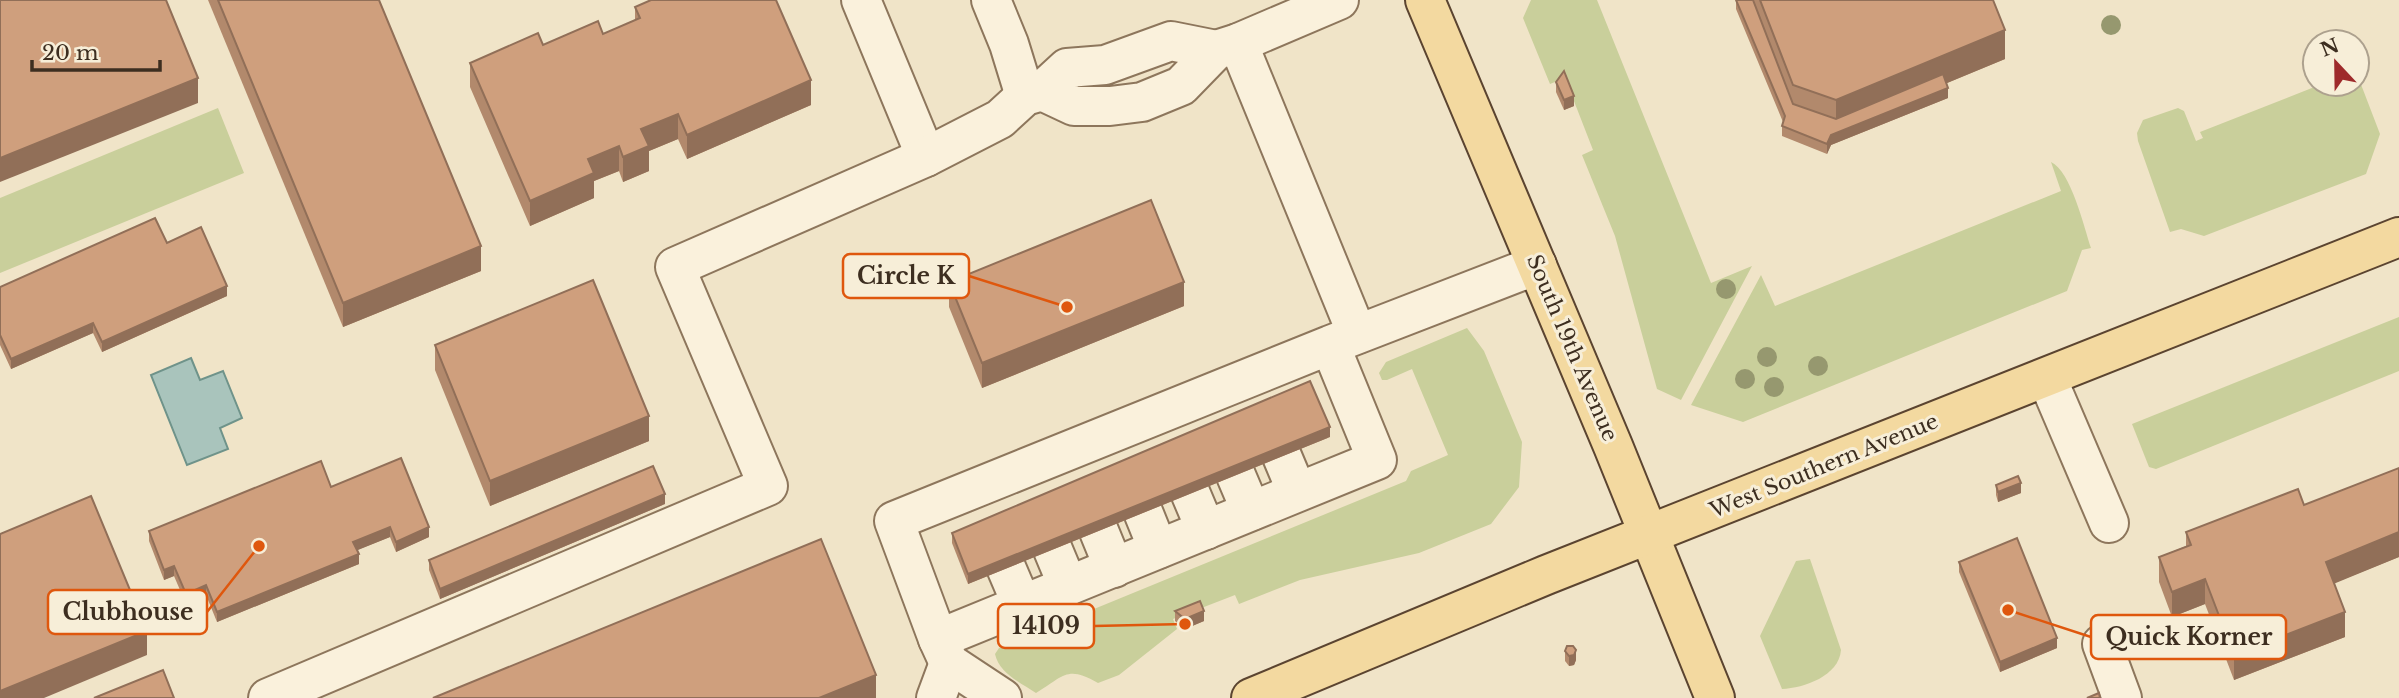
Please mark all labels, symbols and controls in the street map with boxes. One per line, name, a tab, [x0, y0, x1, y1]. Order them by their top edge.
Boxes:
scale bar	[32, 28, 159, 72]
north arrow	[2301, 28, 2371, 98]
text: N	[2317, 34, 2343, 62]
text: 20 m	[42, 40, 99, 66]
street label: South 19th Avenue	[1521, 251, 1623, 445]
callout: Circle K	[843, 254, 969, 298]
text: Circle K	[857, 262, 956, 290]
street label: West Southern Avenue	[1705, 408, 1942, 524]
callout: Clubhouse	[48, 590, 207, 634]
text: Clubhouse	[63, 598, 194, 626]
callout: 14109	[998, 604, 1094, 648]
text: 14109	[1012, 612, 1080, 640]
callout: Quick Korner	[2091, 615, 2286, 659]
text: Quick Korner	[2106, 623, 2273, 651]

